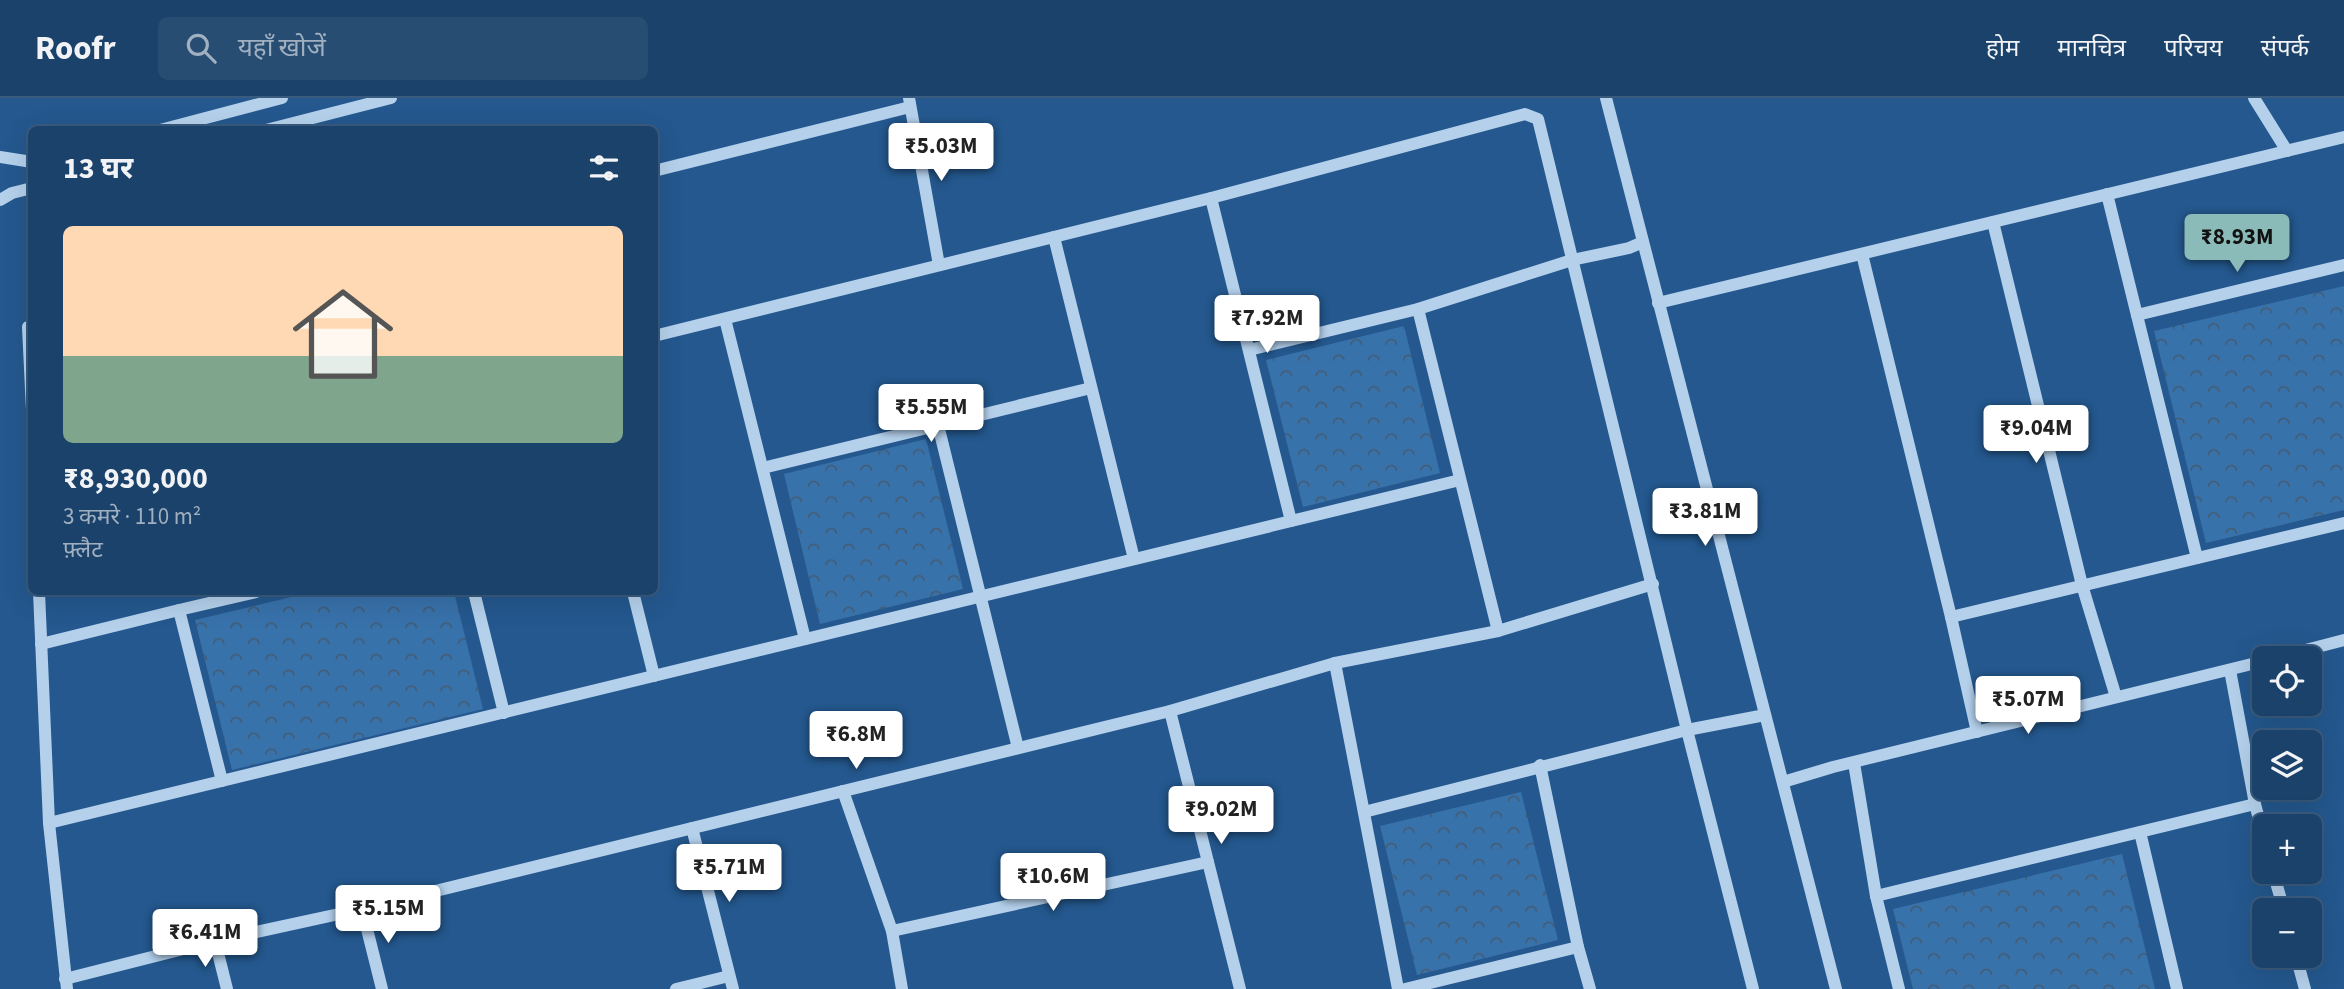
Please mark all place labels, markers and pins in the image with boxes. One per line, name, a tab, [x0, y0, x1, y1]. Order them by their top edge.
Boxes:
pin: ₹5.03M	[884, 123, 998, 183]
pin: ₹8.93M	[2180, 214, 2294, 274]
pin: ₹7.92M	[1210, 296, 1324, 355]
pin: ₹5.55M	[874, 384, 988, 444]
pin: ₹9.04M	[1979, 406, 2093, 465]
pin: ₹3.81M	[1648, 489, 1762, 548]
pin: ₹5.07M	[1971, 676, 2085, 736]
pin: ₹6.8M	[807, 712, 905, 771]
pin: ₹9.02M	[1164, 786, 1278, 846]
pin: ₹5.71M	[672, 844, 786, 904]
pin: ₹10.6M	[996, 854, 1110, 913]
pin: ₹5.15M	[331, 886, 445, 945]
pin: ₹6.41M	[148, 910, 262, 969]

